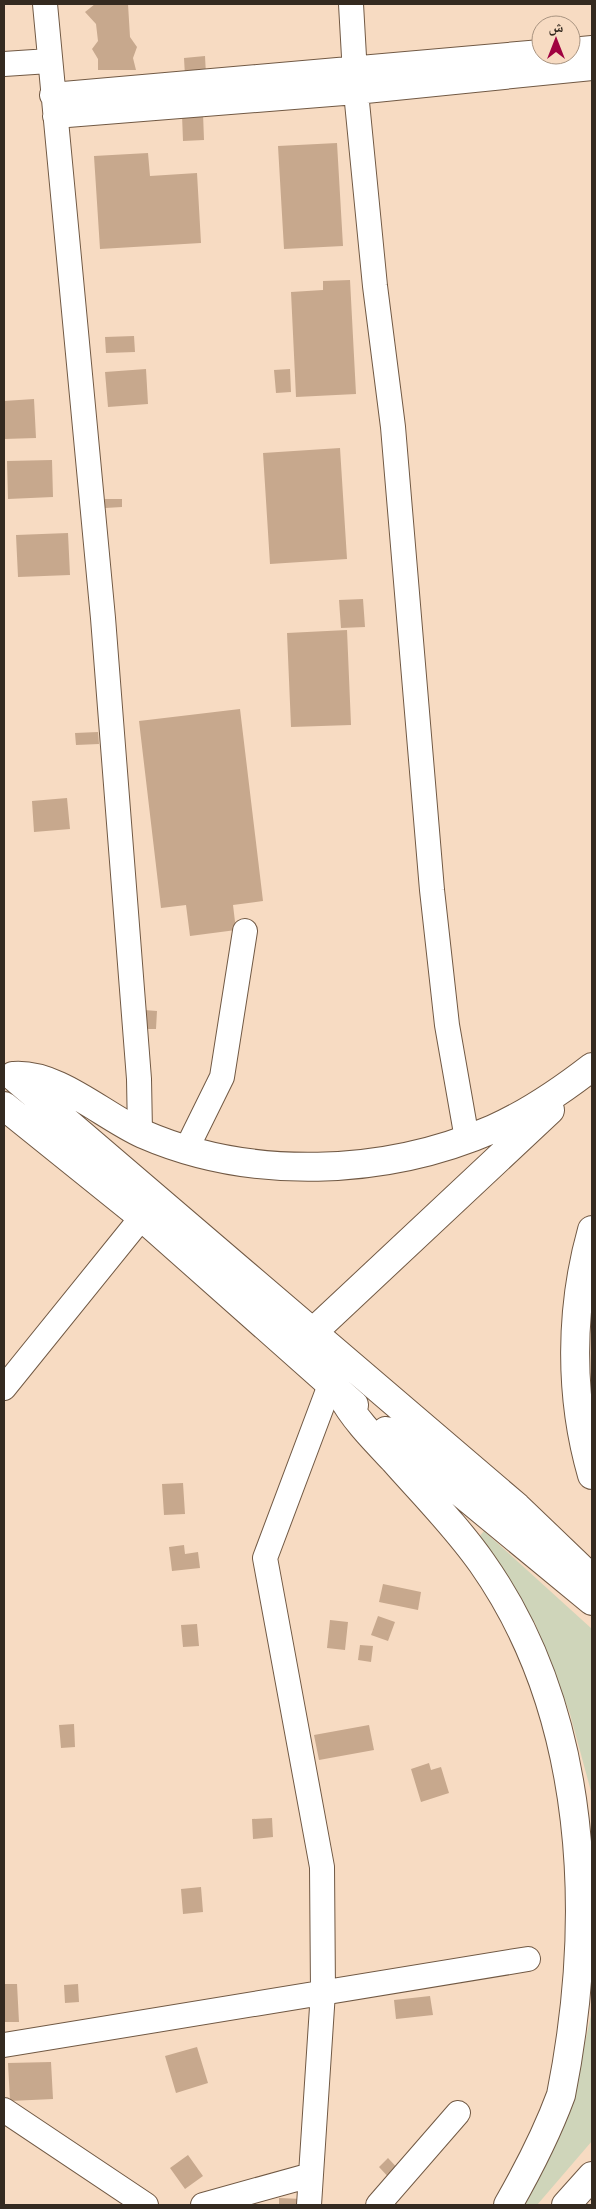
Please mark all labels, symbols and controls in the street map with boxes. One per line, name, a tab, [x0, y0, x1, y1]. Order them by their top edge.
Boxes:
north arrow	[531, 15, 581, 65]
text: ش	[549, 18, 564, 36]

